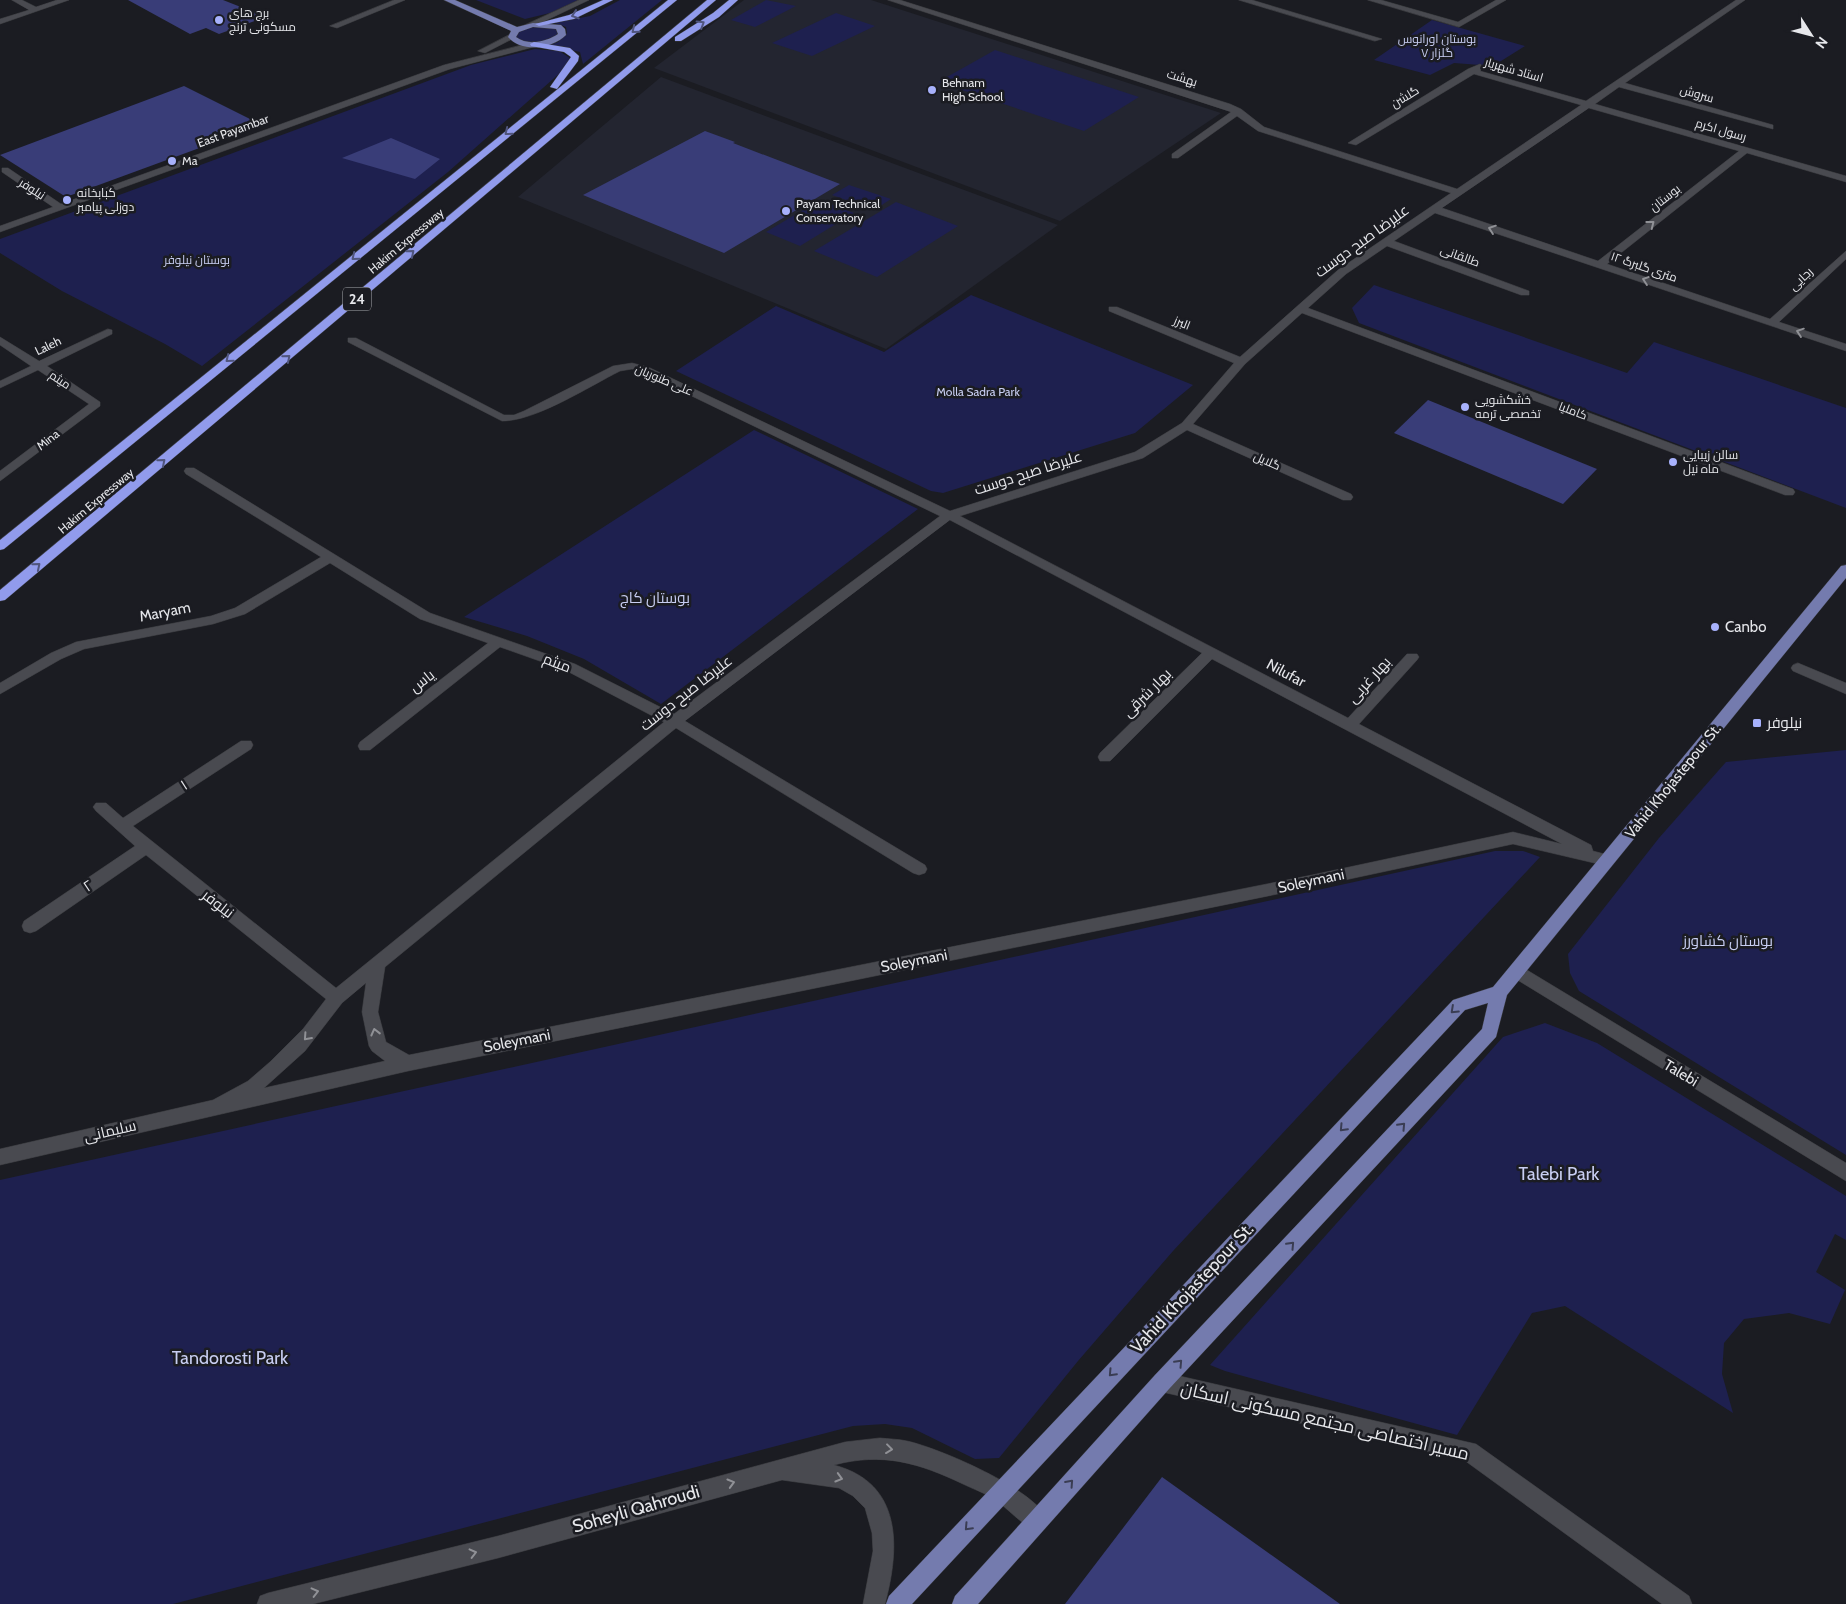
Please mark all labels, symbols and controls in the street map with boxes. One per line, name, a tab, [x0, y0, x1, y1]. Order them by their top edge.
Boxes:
place label: برج های مسکونی ترنج	[229, 5, 296, 35]
one-way arrow	[572, 9, 580, 19]
north arrow	[1786, 10, 1836, 60]
marker: برج های مسکونی ترنج	[213, 14, 225, 26]
one-way arrow	[696, 21, 705, 31]
one-way arrow	[631, 25, 640, 34]
park label: بوستان اورانوس گلزار ۷	[1398, 31, 1476, 60]
text: N	[1811, 33, 1832, 52]
street label: استاد شهریار	[1482, 54, 1545, 85]
street label: بهشت	[1165, 66, 1199, 89]
place label: Behnam High School	[942, 75, 1003, 104]
street label: گلشن	[1388, 82, 1422, 111]
street label: سروش	[1679, 82, 1716, 105]
marker: Behnam High School	[926, 84, 938, 96]
street label: East Payambar	[195, 111, 271, 150]
street label: رسول اکرم	[1694, 115, 1748, 145]
one-way arrow	[505, 127, 514, 135]
place label: Ma	[182, 153, 198, 168]
marker: Ma	[166, 155, 178, 167]
street label: نیلوفر	[16, 174, 48, 203]
street label: بوستان	[1646, 181, 1683, 214]
place label: کبابخانه دوزلی پیامبر	[76, 185, 134, 216]
marker: کبابخانه دوزلی پیامبر	[61, 194, 73, 206]
place label: Payam Technical Conservatory	[796, 196, 880, 225]
street label: علیرضا صبح دوست	[1311, 201, 1414, 283]
street label: Hakim Expressway	[365, 205, 447, 277]
marker: Payam Technical Conservatory	[780, 205, 792, 217]
one-way arrow	[1645, 221, 1655, 230]
one-way arrow	[1488, 225, 1496, 235]
street label: طالقانی	[1438, 242, 1482, 270]
street label: ۱۲ متری گلبرگ	[1609, 248, 1679, 285]
one-way arrow	[406, 250, 415, 259]
one-way arrow	[351, 251, 360, 260]
park label: بوستان نیلوفر	[163, 252, 230, 267]
street label: رجایی	[1786, 264, 1816, 293]
one-way arrow	[1642, 276, 1651, 286]
road number: 24	[343, 288, 371, 310]
street label: البرز	[1171, 312, 1193, 333]
one-way arrow	[1796, 328, 1805, 338]
street label: Laleh	[32, 333, 63, 358]
one-way arrow	[225, 354, 234, 363]
one-way arrow	[281, 355, 290, 363]
street label: علی طنوریان	[633, 361, 695, 398]
street label: میثم	[46, 367, 74, 393]
park label: Molla Sadra Park	[936, 384, 1020, 399]
place label: خشکشویی تخصصی ترمه	[1475, 392, 1541, 421]
street label: کاملیا	[1557, 398, 1590, 423]
marker: خشکشویی تخصصی ترمه	[1459, 401, 1471, 413]
street label: Mina	[33, 426, 62, 453]
street label: علیرضا صبح دوست	[972, 447, 1085, 501]
place label: سالن زیبایی ماه نیل	[1683, 447, 1738, 476]
street label: گلایل	[1251, 448, 1283, 473]
marker: سالن زیبایی ماه نیل	[1667, 456, 1679, 468]
one-way arrow	[156, 459, 165, 468]
street label: Hakim Expressway	[55, 465, 137, 537]
one-way arrow	[32, 563, 41, 572]
park label: بوستان کاج	[620, 589, 690, 609]
street label: Maryam	[138, 598, 192, 626]
place label: Canbo	[1725, 618, 1766, 636]
marker: Canbo	[1709, 621, 1721, 633]
street label: میثم	[540, 650, 573, 677]
street label: علیرضا صبح دوست	[636, 651, 737, 736]
street label: بهار غربی	[1343, 653, 1395, 708]
street label: Nilufar	[1263, 655, 1309, 691]
street label: بهار شرقی	[1119, 665, 1176, 722]
street label: یاس	[406, 666, 439, 697]
place label: نیلوفر	[1766, 714, 1802, 732]
marker: نیلوفر	[1751, 717, 1763, 729]
street label: Vahid Khojastepour St.	[1621, 720, 1725, 842]
street label: ۱	[177, 776, 191, 794]
street label: Soleymani	[1276, 865, 1346, 897]
street label: ۲	[80, 876, 96, 896]
street label: نیلوفر	[198, 885, 237, 922]
park label: بوستان کشاورز	[1682, 932, 1773, 951]
street label: Soleymani	[879, 946, 949, 976]
one-way arrow	[1451, 1004, 1460, 1013]
street label: Soleymani	[482, 1026, 552, 1056]
one-way arrow	[370, 1027, 381, 1036]
one-way arrow	[304, 1031, 313, 1040]
street label: Talebi	[1661, 1056, 1701, 1090]
street label: سلیمانی	[82, 1116, 138, 1147]
one-way arrow	[1340, 1122, 1349, 1131]
one-way arrow	[1396, 1123, 1405, 1132]
park label: Talebi Park	[1519, 1163, 1600, 1185]
street label: Vahid Khojastepour St.	[1126, 1218, 1258, 1358]
one-way arrow	[1285, 1241, 1294, 1250]
park label: Tandorosti Park	[172, 1347, 289, 1369]
one-way arrow	[1173, 1360, 1182, 1369]
one-way arrow	[1109, 1368, 1118, 1377]
street label: مسیر اختصاصی مجتمع مسکونی اسکان	[1178, 1377, 1471, 1466]
one-way arrow	[885, 1443, 893, 1454]
one-way arrow	[834, 1472, 843, 1482]
one-way arrow	[726, 1478, 734, 1488]
street label: Soheyli Qahroudi	[570, 1480, 702, 1538]
one-way arrow	[1064, 1480, 1073, 1489]
one-way arrow	[965, 1521, 974, 1530]
one-way arrow	[468, 1549, 476, 1559]
one-way arrow	[310, 1587, 319, 1598]

